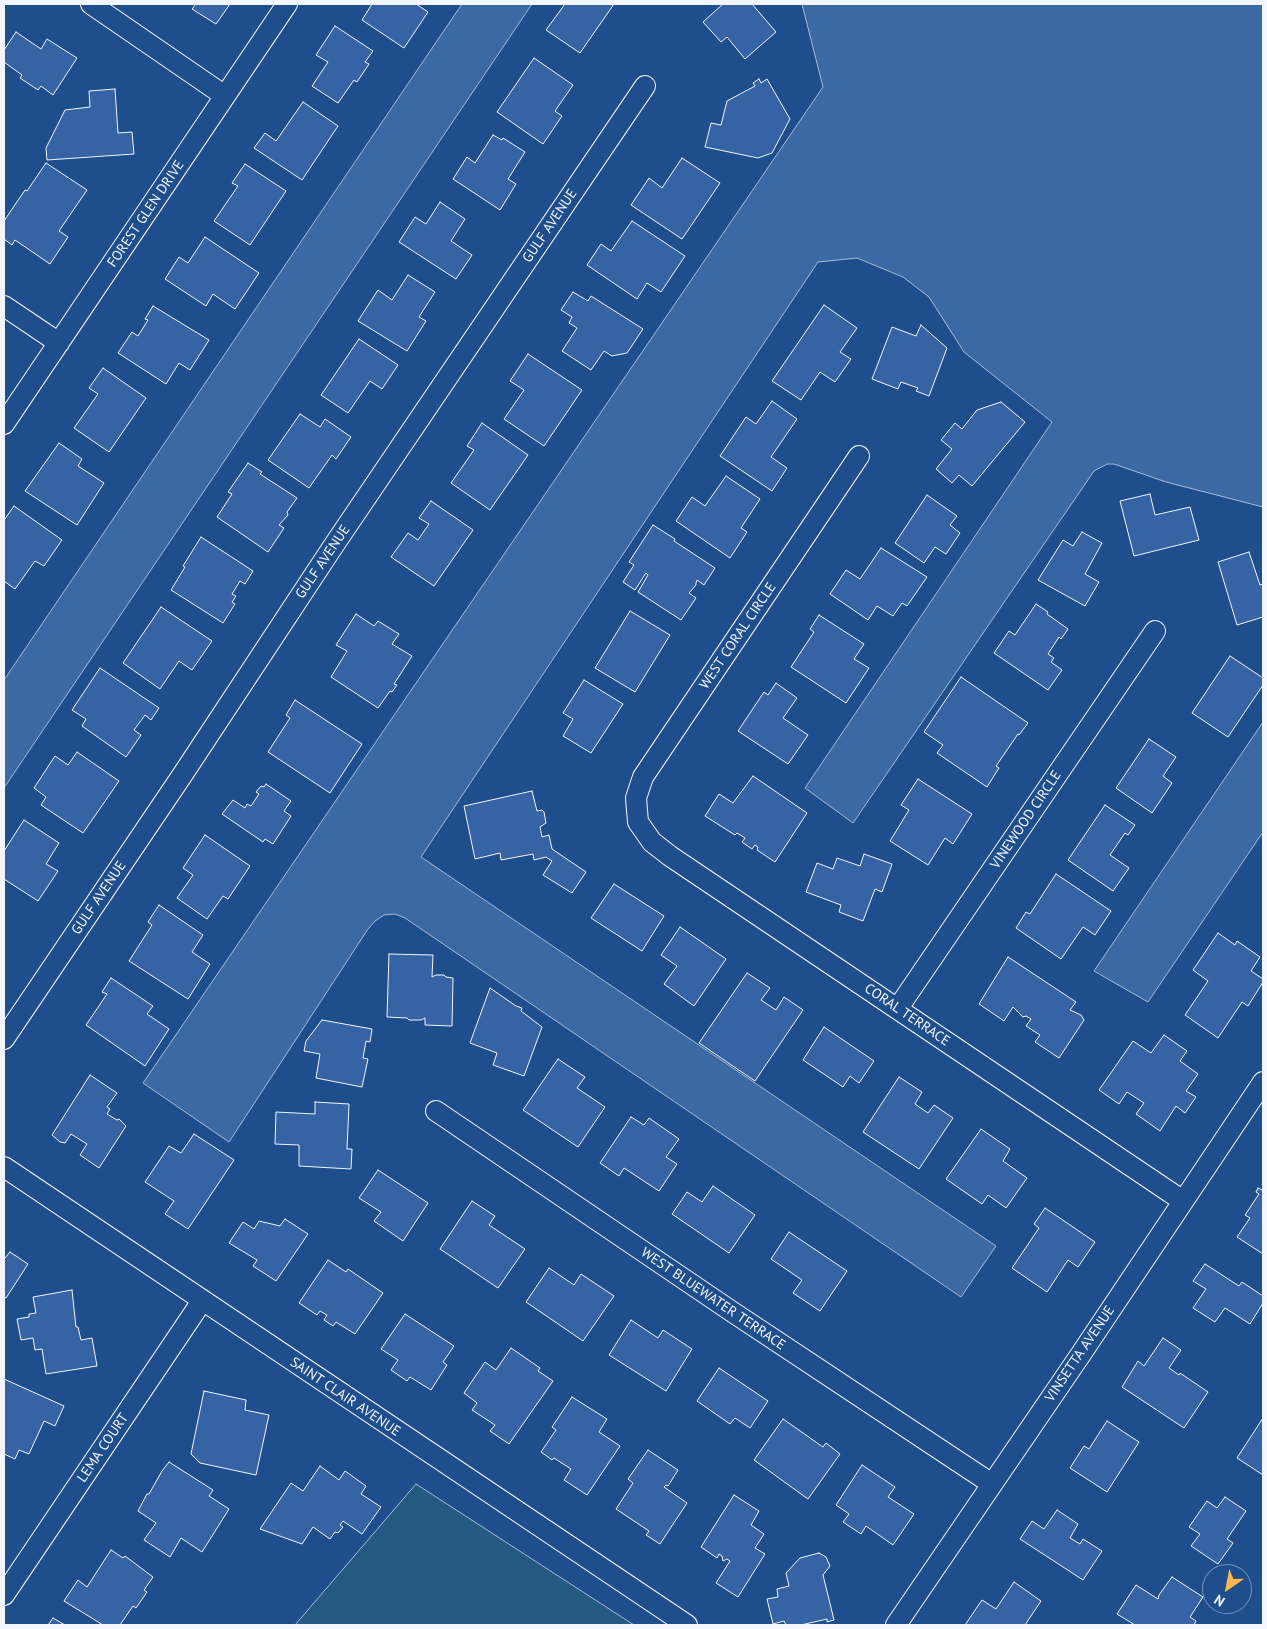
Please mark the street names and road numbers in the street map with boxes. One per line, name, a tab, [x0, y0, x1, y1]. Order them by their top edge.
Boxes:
street label: FOREST GLEN DRIVE	[104, 157, 188, 271]
street label: GULF AVENUE	[519, 186, 581, 266]
street label: GULF AVENUE	[292, 522, 354, 602]
street label: WEST CORAL CIRCLE	[696, 580, 780, 692]
street label: VINEWOOD CIRCLE	[987, 768, 1065, 872]
street label: GULF AVENUE	[68, 858, 130, 938]
street label: CORAL TERRACE	[861, 980, 953, 1050]
street label: WEST BLUEWATER TERRACE	[638, 1244, 788, 1354]
street label: VINSETTA AVENUE	[1042, 1303, 1118, 1405]
street label: SAINT CLAIR AVENUE	[287, 1354, 403, 1440]
street label: LEMA COURT	[74, 1410, 132, 1486]

